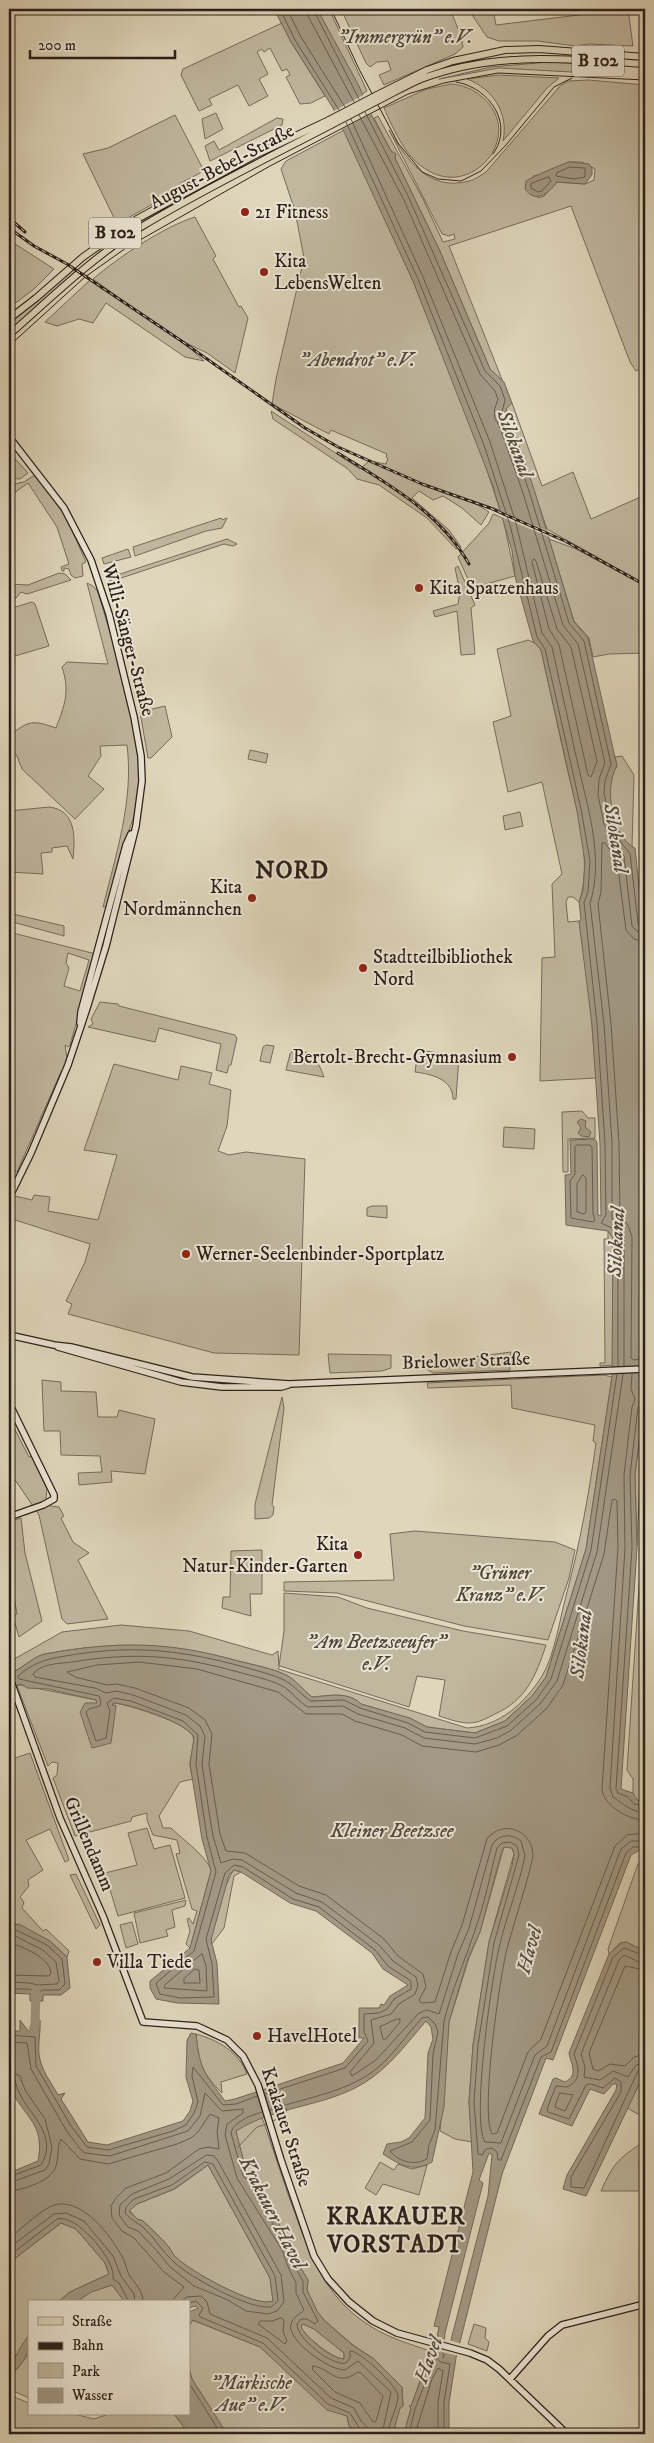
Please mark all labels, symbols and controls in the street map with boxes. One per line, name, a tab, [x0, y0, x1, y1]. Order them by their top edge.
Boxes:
park label: "Immergrün" e.V.	[338, 26, 474, 49]
scale bar	[30, 28, 175, 60]
text: 200 m	[38, 36, 76, 55]
road number: B 102	[572, 46, 624, 76]
street label: August-Bebel-Straße	[146, 119, 298, 215]
place label: 21 Fitness	[255, 201, 328, 224]
marker: 21 Fitness	[239, 206, 251, 218]
road number: B 102	[89, 218, 141, 248]
place label: Kita LebensWelten	[274, 250, 382, 295]
marker: Kita LebensWelten	[258, 266, 270, 278]
park label: "Abendrot" e.V.	[299, 349, 416, 372]
water label: Silokanal	[490, 406, 538, 483]
street label: Willi-Sänger-Straße	[96, 560, 159, 719]
place label: Kita Spatzenhaus	[429, 577, 559, 600]
marker: Kita Spatzenhaus	[413, 582, 425, 594]
water label: Silokanal	[597, 801, 633, 876]
district label: NORD	[255, 856, 329, 886]
place label: Kita Nordmännchen	[123, 876, 242, 921]
marker: Kita Nordmännchen	[246, 892, 258, 904]
place label: Stadtteilbibliothek Nord	[373, 946, 514, 991]
marker: Stadtteilbibliothek Nord	[357, 962, 369, 974]
place label: Bertolt-Brecht-Gymnasium	[292, 1046, 502, 1069]
marker: Bertolt-Brecht-Gymnasium	[506, 1051, 518, 1063]
water label: Silokanal	[603, 1205, 631, 1279]
place label: Werner-Seelenbinder-Sportplatz	[195, 1243, 444, 1266]
marker: Werner-Seelenbinder-Sportplatz	[180, 1248, 192, 1260]
street label: Brielower Straße	[401, 1347, 531, 1375]
place label: Kita Natur-Kinder-Garten	[182, 1533, 348, 1578]
marker: Kita Natur-Kinder-Garten	[352, 1549, 364, 1561]
park label: "Grüner Kranz" e.V.	[455, 1562, 545, 1607]
water label: Silokanal	[565, 1606, 599, 1681]
park label: "Am Beetzseeufer" e.V.	[306, 1631, 448, 1676]
street label: Grillendamm	[59, 1793, 119, 1895]
water label: Kleiner Beetzsee	[329, 1819, 455, 1844]
water label: Havel	[511, 1922, 549, 1977]
place label: Villa Tiede	[106, 1951, 192, 1974]
marker: Villa Tiede	[91, 1956, 103, 1968]
place label: HavelHotel	[267, 2025, 358, 2048]
marker: HavelHotel	[251, 2030, 263, 2042]
street label: Krakauer Straße	[256, 2064, 316, 2190]
water label: Krakauer Havel	[232, 2152, 312, 2275]
district label: KRAKAUER VORSTADT	[326, 2202, 466, 2260]
legend	[28, 2300, 190, 2416]
text: Straße	[72, 2312, 112, 2331]
water label: Havel	[409, 2331, 450, 2388]
text: Bahn	[72, 2336, 104, 2355]
text: Park	[72, 2362, 101, 2381]
park label: "Märkische Aue" e.V.	[210, 2372, 292, 2417]
text: Wasser	[71, 2386, 113, 2405]

